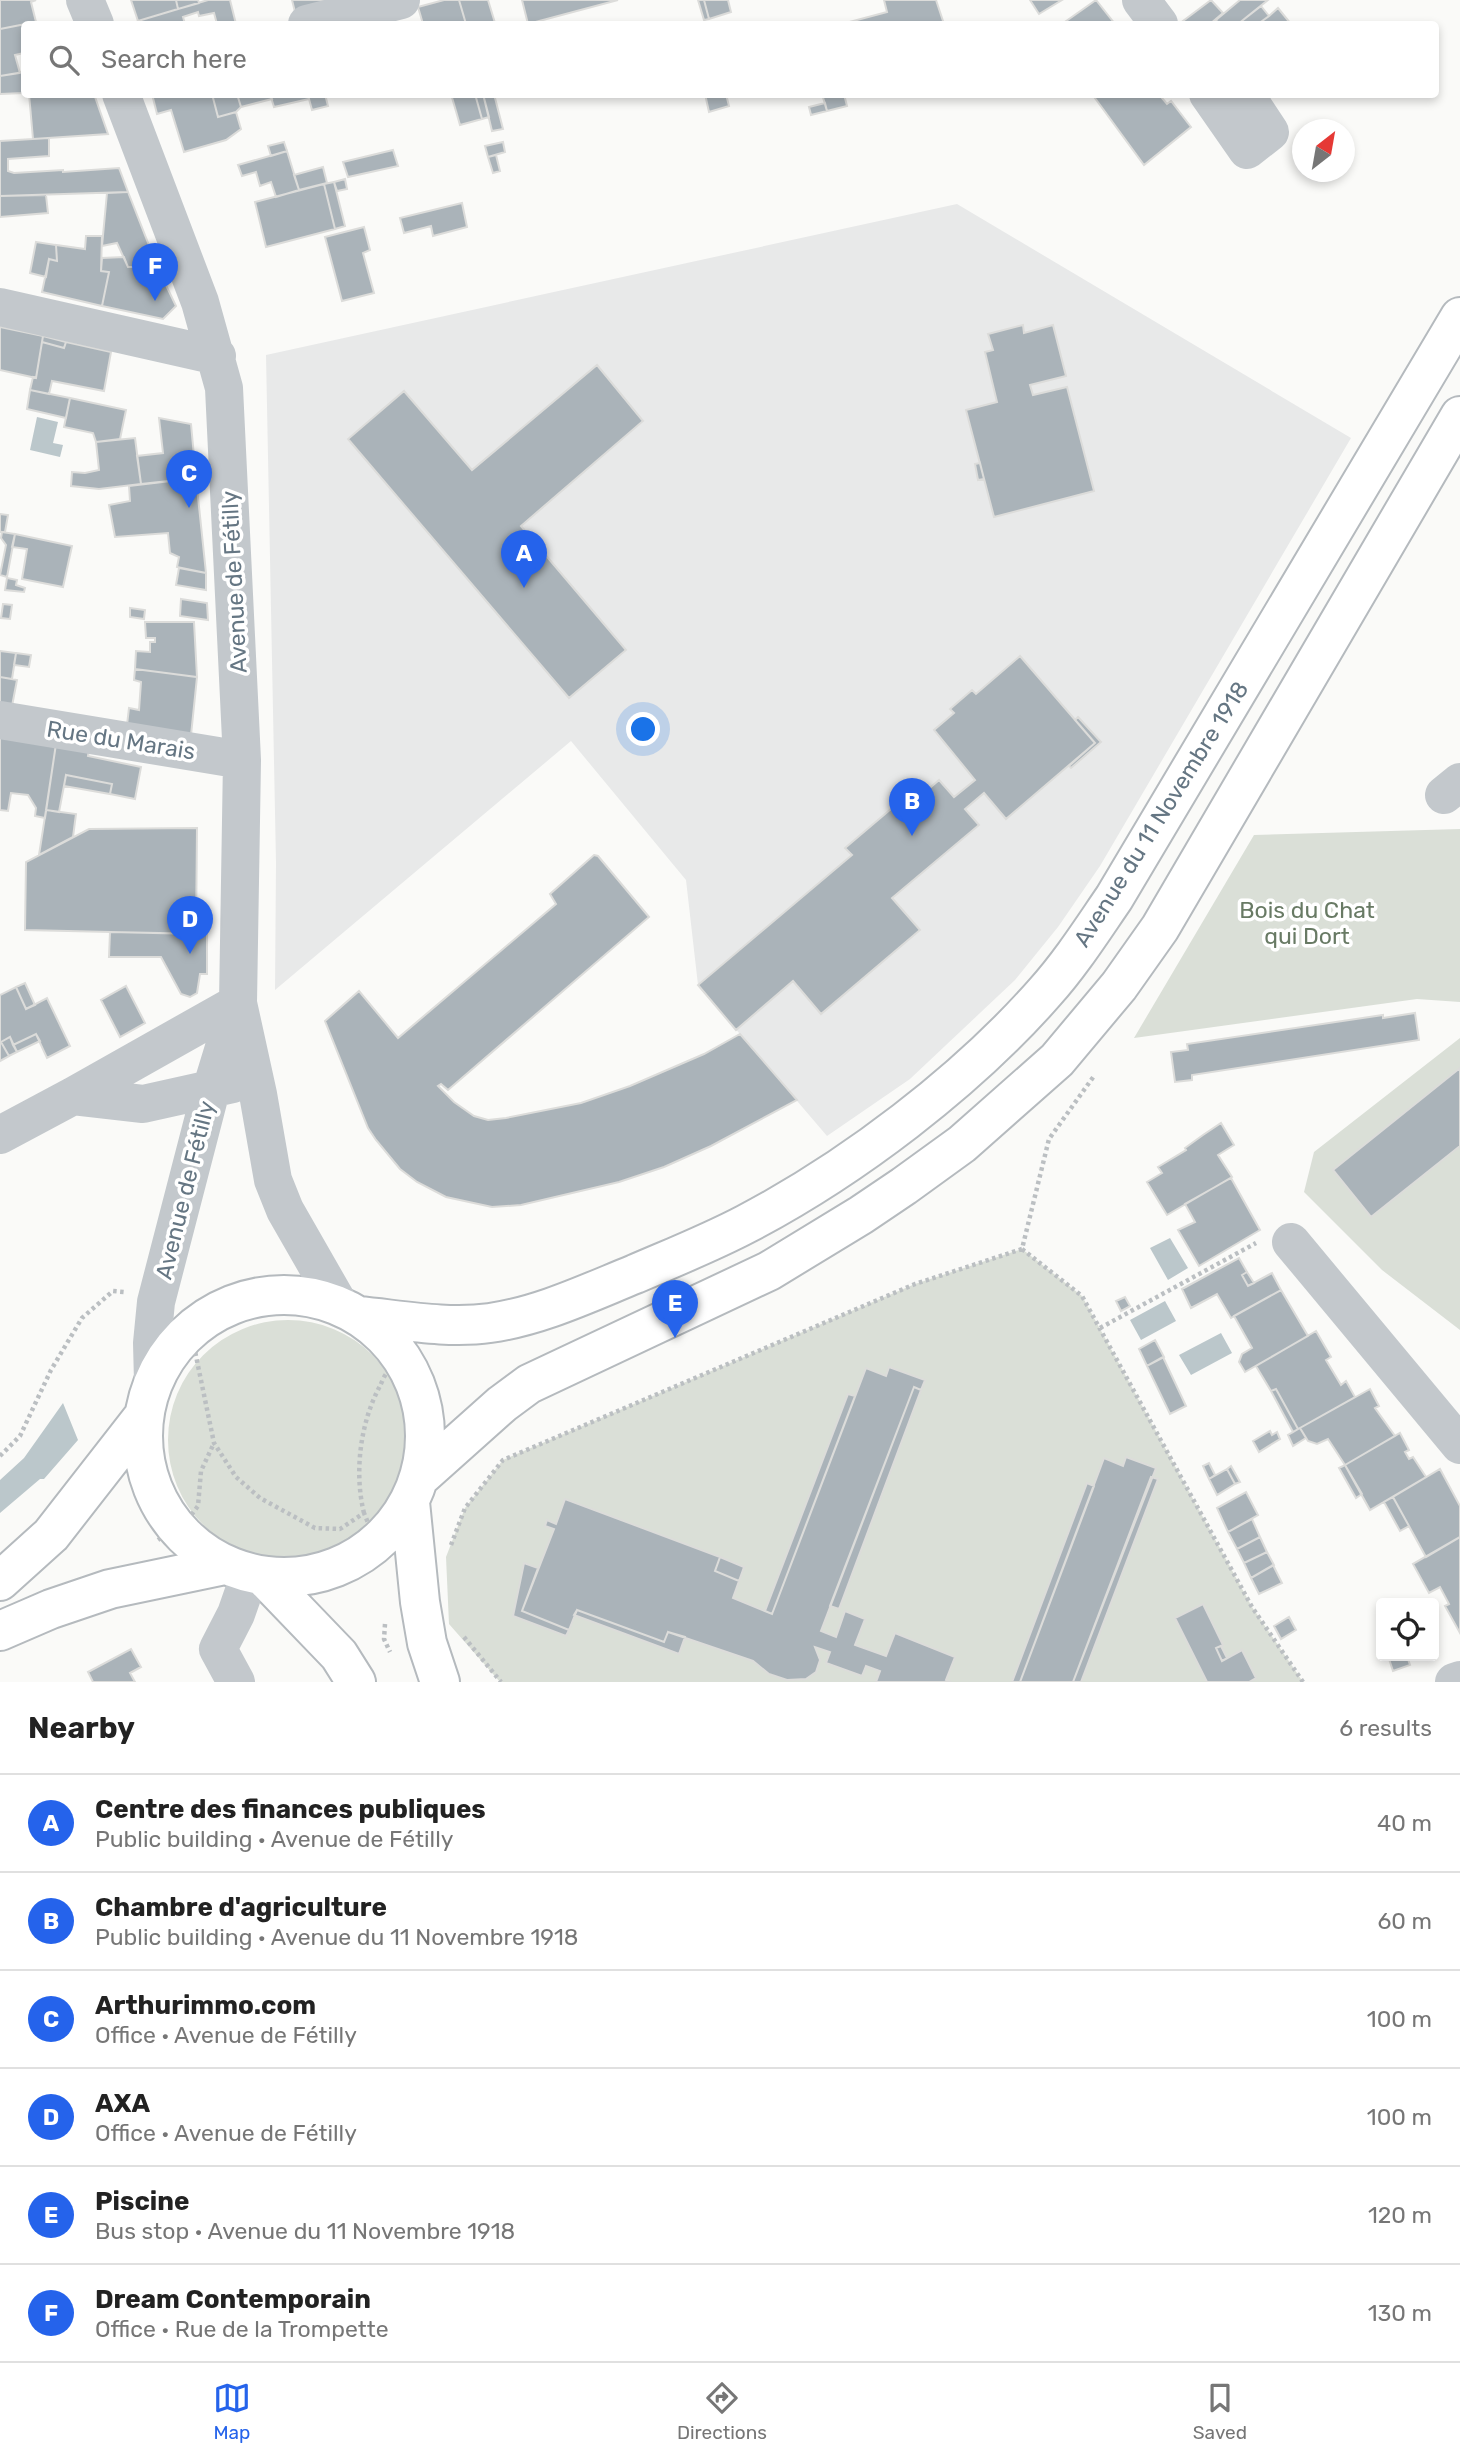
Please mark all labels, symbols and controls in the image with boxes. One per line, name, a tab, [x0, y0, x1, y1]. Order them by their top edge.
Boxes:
search box	[21, 21, 1439, 98]
icon: search	[45, 41, 83, 79]
text: Search here	[101, 44, 247, 75]
north arrow	[1292, 119, 1355, 182]
pin: F	[132, 243, 178, 301]
pin: C	[166, 450, 212, 508]
street label: Avenue de Fétilly	[215, 490, 253, 674]
pin: A	[501, 530, 547, 588]
street label: Avenue du 11 Novembre 1918	[1068, 676, 1254, 952]
your location	[626, 712, 660, 746]
street label: Rue du Marais	[45, 714, 197, 766]
pin: B	[889, 778, 935, 836]
pin: D	[167, 896, 213, 954]
park label: Bois du Chat qui Dort	[1239, 896, 1375, 950]
street label: Avenue de Fétilly	[149, 1098, 221, 1282]
pin: E	[652, 1280, 698, 1338]
map controls	[1376, 1598, 1439, 1661]
button: locate	[1376, 1598, 1439, 1661]
text: Nearby	[28, 1710, 135, 1746]
text: 6 results	[1339, 1714, 1432, 1742]
text: Centre des finances publiques	[95, 1794, 486, 1825]
text: A	[43, 1809, 59, 1837]
text: 40 m	[1377, 1809, 1432, 1837]
text: Public building · Avenue de Fétilly	[95, 1825, 453, 1853]
text: Chambre d'agriculture	[95, 1892, 387, 1923]
text: B	[43, 1907, 59, 1935]
text: 60 m	[1377, 1907, 1432, 1935]
text: Public building · Avenue du 11 Novembre 1918	[95, 1923, 578, 1951]
text: Arthurimmo.com	[95, 1990, 316, 2021]
text: C	[43, 2005, 59, 2033]
text: 100 m	[1367, 2005, 1432, 2033]
text: Office · Avenue de Fétilly	[95, 2021, 357, 2049]
text: AXA	[95, 2088, 150, 2119]
text: D	[43, 2103, 59, 2131]
text: 100 m	[1367, 2103, 1432, 2131]
text: Office · Avenue de Fétilly	[95, 2119, 357, 2147]
text: Piscine	[95, 2186, 189, 2217]
text: E	[44, 2201, 58, 2229]
text: 120 m	[1368, 2201, 1432, 2229]
text: Bus stop · Avenue du 11 Novembre 1918	[95, 2217, 515, 2245]
text: Dream Contemporain	[95, 2284, 371, 2315]
text: F	[44, 2299, 58, 2327]
text: 130 m	[1368, 2299, 1432, 2327]
text: Office · Rue de la Trompette	[95, 2315, 389, 2343]
tab: Map	[213, 2379, 251, 2444]
tab: Directions	[677, 2379, 767, 2444]
tab: Saved	[1193, 2379, 1247, 2444]

